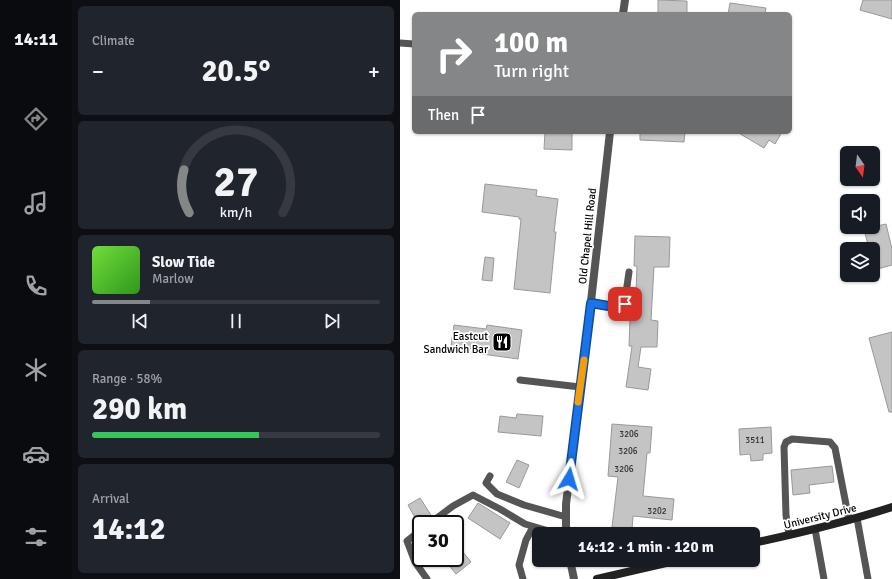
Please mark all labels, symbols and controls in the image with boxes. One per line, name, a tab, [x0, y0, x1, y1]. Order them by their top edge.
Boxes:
text: 100 m	[494, 26, 568, 60]
text: 14:11	[14, 28, 58, 50]
icon: right	[428, 28, 480, 80]
text: Climate	[92, 33, 135, 49]
text: 20.5°	[201, 53, 271, 90]
text: −	[92, 58, 104, 85]
text: +	[368, 58, 380, 85]
text: Turn right	[494, 60, 569, 82]
icon: arrive	[467, 104, 489, 126]
icon: directions	[22, 105, 50, 133]
text: Then	[428, 106, 459, 124]
north arrow	[840, 146, 880, 186]
map controls	[840, 146, 880, 282]
text: 27	[214, 157, 258, 208]
street label: Old Chapel Hill Road	[576, 187, 599, 285]
icon: music	[22, 189, 50, 217]
button: sound	[840, 194, 880, 234]
text: km/h	[220, 203, 252, 220]
button: layers	[840, 242, 880, 282]
text: Slow Tide	[152, 253, 215, 271]
text: Marlow	[152, 271, 194, 287]
icon: phone	[22, 272, 50, 300]
pin	[608, 287, 642, 321]
icon: arrive	[614, 293, 636, 315]
icon: previous	[129, 310, 151, 332]
icon: pause	[225, 310, 247, 332]
icon: next	[321, 310, 343, 332]
place label: Eastcut Sandwich Bar	[424, 330, 488, 356]
restaurant icon: Eastcut Sandwich Bar	[491, 331, 513, 353]
icon: climate	[22, 356, 50, 384]
text: Range · 58%	[92, 371, 162, 387]
text: 290 km	[92, 391, 187, 428]
house number: 3206	[619, 429, 639, 440]
house number: 3511	[745, 435, 765, 446]
icon: car	[22, 440, 50, 468]
house number: 3206	[618, 446, 638, 457]
position arrow	[548, 458, 590, 500]
house number: 3206	[614, 464, 634, 475]
text: Arrival	[92, 491, 129, 507]
street label: University Drive	[782, 501, 858, 532]
house number: 3202	[647, 506, 667, 517]
text: 14:12	[92, 511, 166, 548]
speed limit sign: 30	[412, 515, 464, 567]
icon: filters	[22, 523, 50, 551]
text: 14:12 · 1 min · 120 m	[578, 538, 714, 556]

